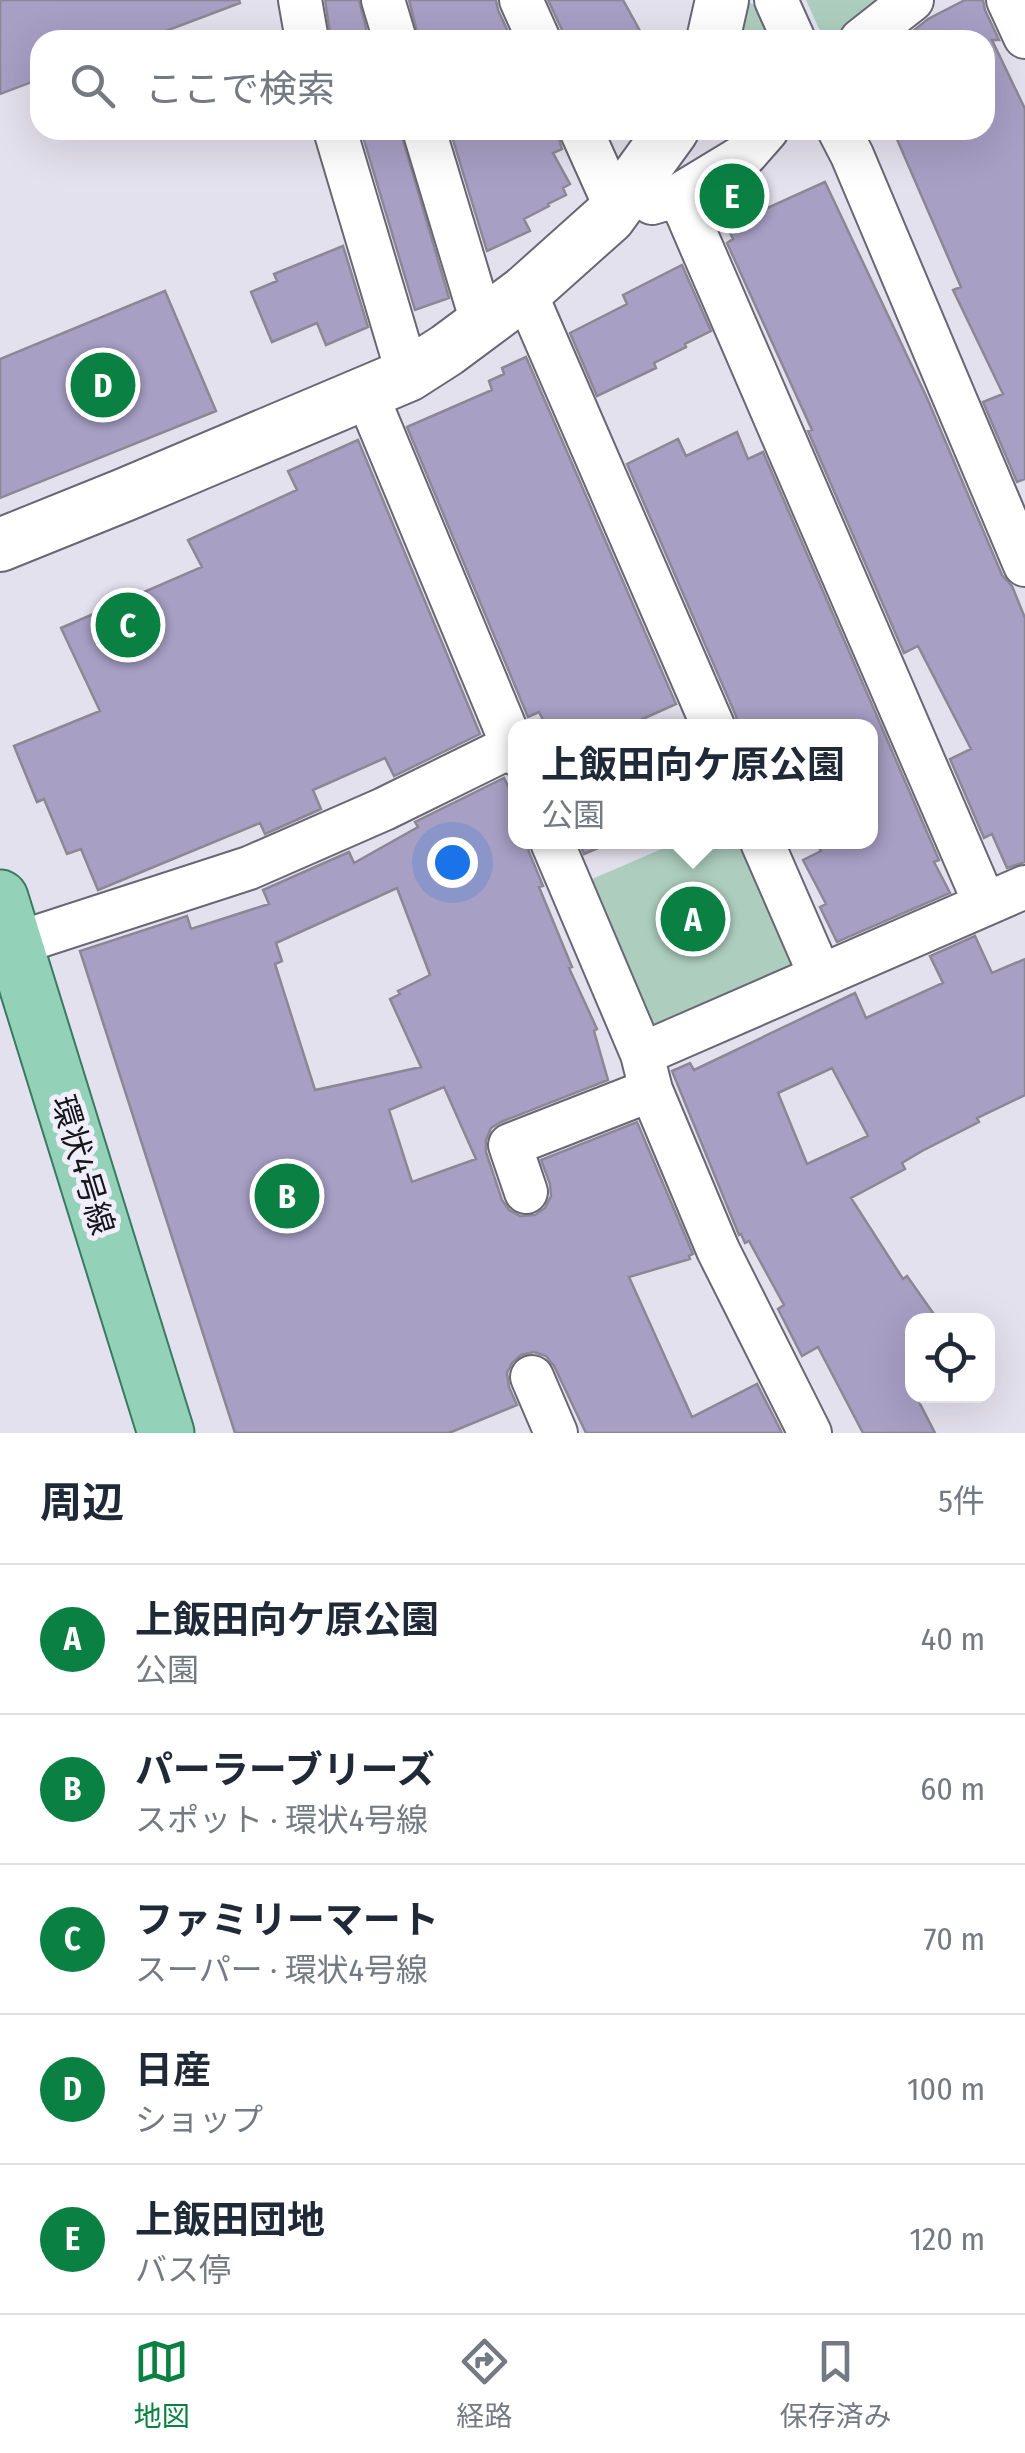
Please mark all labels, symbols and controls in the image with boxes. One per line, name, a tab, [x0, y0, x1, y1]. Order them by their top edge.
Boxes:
search box	[30, 30, 995, 140]
icon: search	[65, 58, 120, 113]
text: ここで検索	[145, 66, 335, 112]
pin: E	[700, 158, 764, 234]
pin: D	[70, 348, 136, 422]
pin: C	[96, 588, 160, 662]
popup	[508, 719, 878, 849]
text: 上飯田向ケ原公園	[541, 742, 845, 788]
text: 公園	[541, 796, 605, 834]
your location	[427, 837, 478, 888]
pin: A	[660, 882, 726, 956]
street label: 環状4号線	[44, 1091, 122, 1239]
pin: B	[254, 1158, 320, 1234]
map controls	[905, 1313, 995, 1403]
button: locate	[905, 1313, 995, 1403]
text: 周辺	[40, 1478, 124, 1528]
text: 5件	[938, 1482, 985, 1520]
text: 上飯田向ケ原公園	[135, 1597, 439, 1643]
text: A	[64, 1620, 81, 1658]
text: 40 m	[921, 1620, 985, 1658]
text: 公園	[135, 1651, 199, 1689]
text: パーラーブリーズ	[135, 1747, 435, 1793]
text: B	[64, 1770, 81, 1808]
text: 60 m	[920, 1770, 985, 1808]
text: スポット · 環状4号線	[135, 1801, 428, 1839]
text: ファミリーマート	[135, 1897, 439, 1943]
text: C	[64, 1920, 81, 1958]
text: 70 m	[924, 1920, 985, 1958]
text: スーパー · 環状4号線	[135, 1951, 428, 1989]
text: 日産	[135, 2047, 211, 2093]
text: D	[63, 2070, 82, 2108]
text: 100 m	[907, 2070, 985, 2108]
text: ショップ	[135, 2101, 263, 2139]
text: 上飯田団地	[135, 2197, 325, 2243]
text: E	[65, 2220, 80, 2258]
text: 120 m	[910, 2220, 985, 2258]
text: バス停	[135, 2251, 231, 2289]
tab: 地図	[133, 2334, 190, 2434]
tab: 経路	[456, 2334, 513, 2434]
tab: 保存済み	[779, 2334, 892, 2434]

